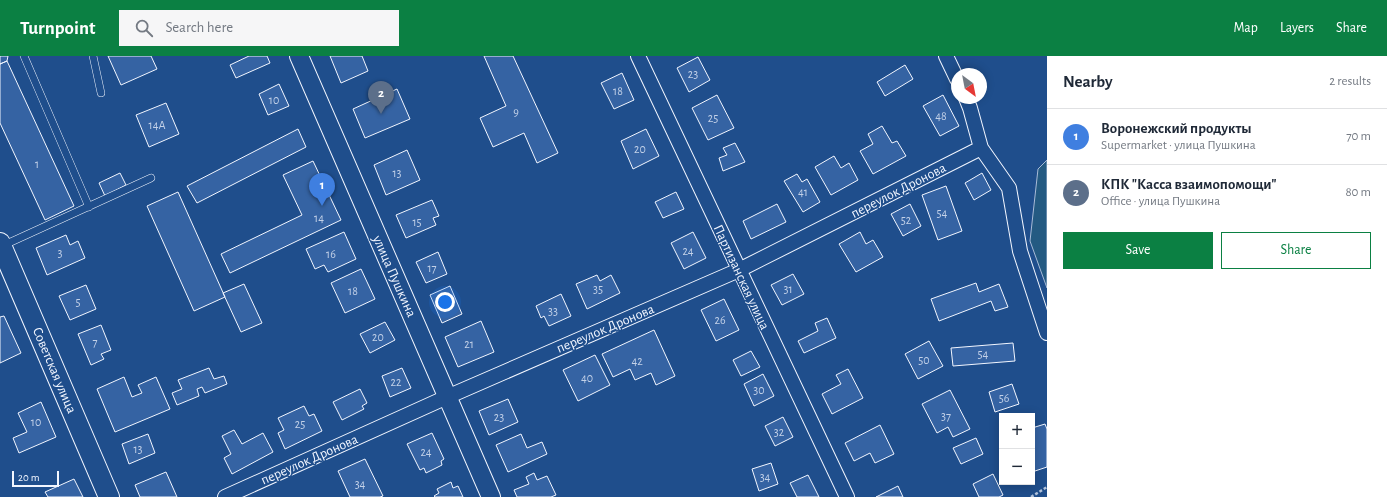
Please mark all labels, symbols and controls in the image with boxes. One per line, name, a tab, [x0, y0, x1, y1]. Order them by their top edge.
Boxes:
search box	[119, 10, 399, 46]
icon: search	[133, 17, 155, 39]
text: Turnpoint	[20, 19, 95, 38]
text: Search here	[165, 20, 233, 35]
text: Map	[1233, 21, 1258, 35]
text: Layers	[1280, 21, 1314, 35]
text: Share	[1336, 21, 1367, 35]
house number: 23	[688, 68, 698, 80]
north arrow	[951, 68, 987, 104]
text: Nearby	[1063, 73, 1113, 90]
text: 2 results	[1329, 75, 1371, 88]
pin: 2	[368, 81, 394, 114]
house number: 18	[613, 85, 623, 97]
house number: 10	[269, 94, 279, 106]
house number: 9	[513, 106, 519, 118]
house number: 48	[935, 110, 947, 122]
house number: 25	[708, 112, 718, 124]
house number: 14А	[149, 119, 165, 131]
text: Воронежский продукты	[1101, 121, 1252, 136]
text: 1	[1074, 130, 1078, 143]
text: 70 m	[1346, 130, 1371, 143]
text: Supermarket · улица Пушкина	[1101, 139, 1256, 152]
house number: 20	[634, 143, 646, 155]
house number: 1	[35, 158, 39, 170]
street label: переулок Дронова	[849, 161, 949, 221]
house number: 13	[392, 167, 402, 179]
pin: 1	[309, 173, 335, 206]
text: КПК "Касса взаимопомощи"	[1101, 177, 1276, 192]
house number: 41	[798, 186, 808, 198]
text: 2	[1073, 186, 1079, 199]
text: 80 m	[1345, 186, 1371, 199]
text: Office · улица Пушкина	[1101, 195, 1220, 208]
house number: 54	[937, 207, 948, 219]
house number: 14	[314, 212, 324, 224]
house number: 52	[901, 214, 912, 226]
house number: 15	[412, 216, 422, 228]
street label: Партизанская улица	[711, 223, 772, 333]
button: Save	[1063, 232, 1213, 269]
button: Share	[1221, 232, 1371, 269]
street label: улица Пушкина	[369, 233, 419, 320]
house number: 24	[682, 245, 694, 257]
house number: 3	[58, 247, 63, 259]
house number: 16	[326, 248, 336, 260]
house number: 17	[427, 262, 437, 274]
house number: 35	[593, 283, 603, 295]
house number: 31	[783, 283, 793, 295]
house number: 18	[348, 285, 358, 297]
your location	[435, 292, 455, 312]
house number: 5	[75, 296, 81, 308]
street label: переулок Дронова	[554, 302, 657, 356]
house number: 33	[548, 305, 558, 317]
house number: 26	[714, 314, 726, 326]
street label: Советская улица	[30, 325, 79, 416]
house number: 20	[372, 331, 384, 343]
house number: 7	[92, 336, 98, 348]
house number: 21	[464, 338, 474, 350]
house number: 54	[978, 348, 989, 360]
house number: 50	[918, 354, 930, 366]
house number: 42	[631, 355, 643, 367]
house number: 40	[581, 372, 593, 384]
house number: 22	[391, 376, 402, 388]
house number: 30	[753, 384, 765, 396]
house number: 56	[999, 392, 1010, 404]
house number: 37	[941, 410, 951, 422]
house number: 23	[494, 411, 504, 423]
map controls	[999, 413, 1035, 485]
button: +	[999, 413, 1035, 449]
house number: 10	[31, 416, 41, 428]
house number: 25	[295, 418, 305, 430]
house number: 32	[774, 426, 785, 438]
street label: переулок Дронова	[259, 432, 361, 488]
house number: 13	[133, 443, 143, 455]
house number: 24	[420, 446, 432, 458]
button: −	[999, 449, 1035, 485]
scale bar	[12, 469, 59, 488]
house number: 34	[760, 471, 771, 483]
text: 20 m	[18, 472, 39, 483]
house number: 34	[355, 478, 366, 490]

